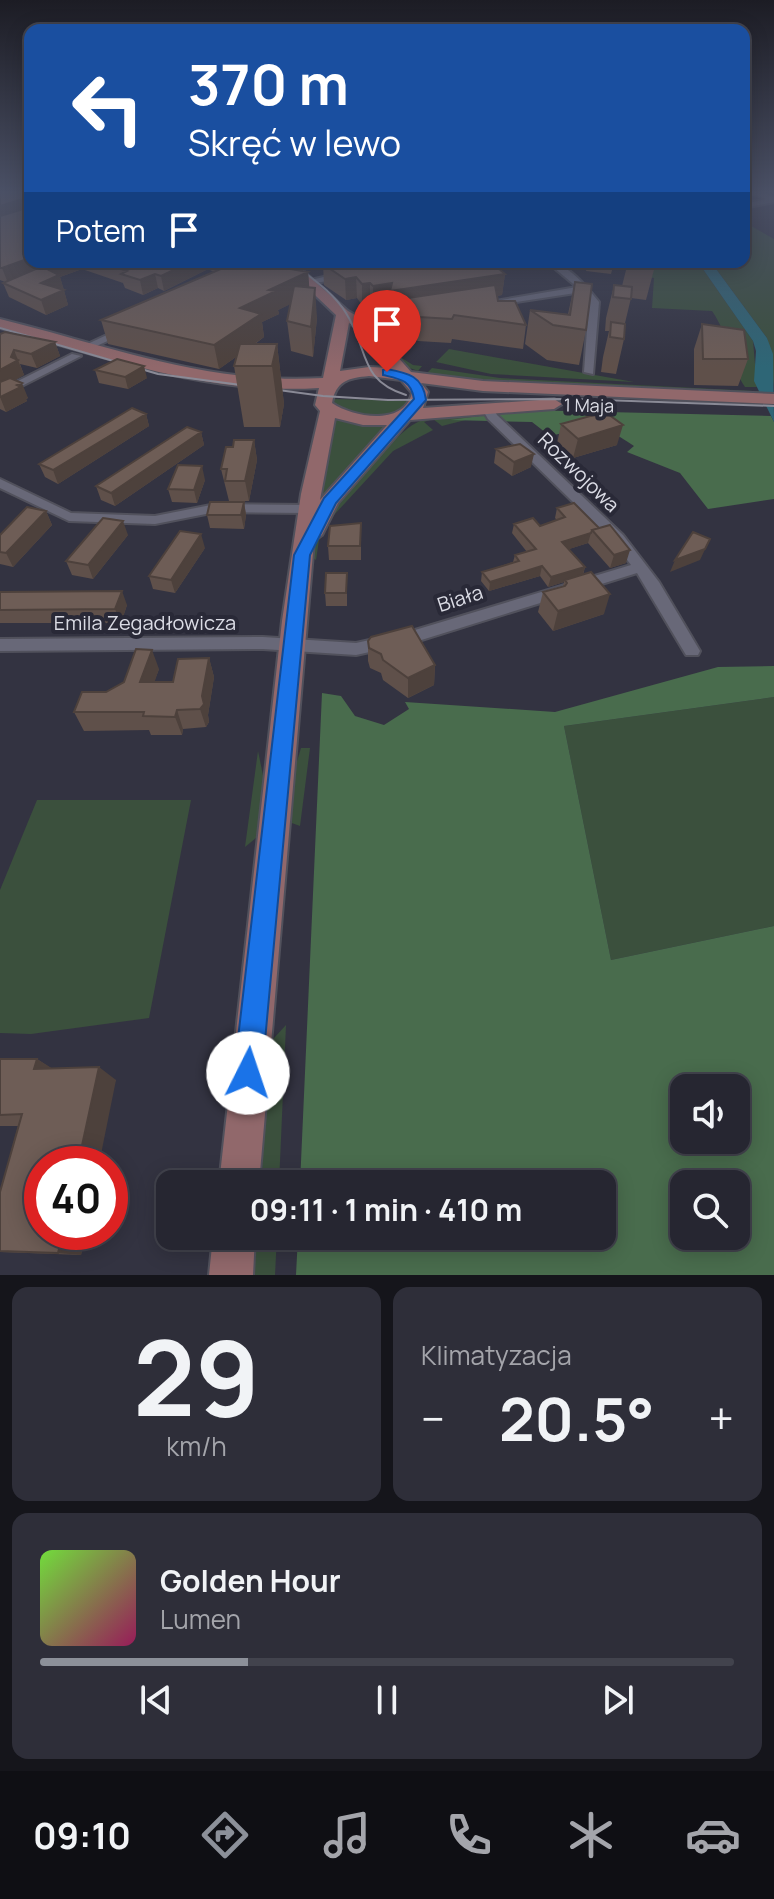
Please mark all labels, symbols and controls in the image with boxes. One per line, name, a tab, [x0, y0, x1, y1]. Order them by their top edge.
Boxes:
text: 370 m	[188, 45, 349, 122]
icon: left	[56, 56, 160, 160]
text: Skręć w lewo	[188, 118, 401, 167]
icon: arrive	[162, 208, 206, 252]
text: Potem	[56, 210, 146, 251]
pin	[353, 290, 421, 372]
icon: arrive	[365, 302, 409, 346]
street label: 1 Maja	[564, 393, 614, 417]
street label: Rozwojowa	[532, 426, 626, 518]
street label: Biała	[434, 578, 486, 618]
street label: Emila Zegadłowicza	[54, 609, 236, 636]
position arrow	[206, 1031, 290, 1115]
map controls	[670, 1074, 750, 1250]
button: sound	[670, 1074, 750, 1154]
speed limit sign: 40	[24, 1146, 128, 1250]
button: search	[670, 1170, 750, 1250]
text: 09:11 · 1 min · 410 m	[250, 1189, 522, 1230]
text: 29	[133, 1305, 260, 1447]
text: Klimatyzacja	[421, 1337, 572, 1373]
text: 20.5°	[499, 1377, 654, 1459]
text: −	[421, 1388, 445, 1448]
text: +	[709, 1388, 734, 1448]
text: km/h	[166, 1428, 227, 1464]
text: Golden Hour	[160, 1560, 341, 1601]
text: Lumen	[160, 1601, 241, 1637]
icon: previous	[134, 1678, 178, 1722]
icon: pause	[365, 1678, 409, 1722]
icon: next	[596, 1678, 640, 1722]
icon: directions	[197, 1807, 253, 1863]
icon: music	[319, 1807, 375, 1863]
icon: phone	[441, 1807, 497, 1863]
icon: climate	[563, 1807, 619, 1863]
icon: car	[685, 1807, 741, 1863]
text: 09:10	[33, 1811, 131, 1860]

